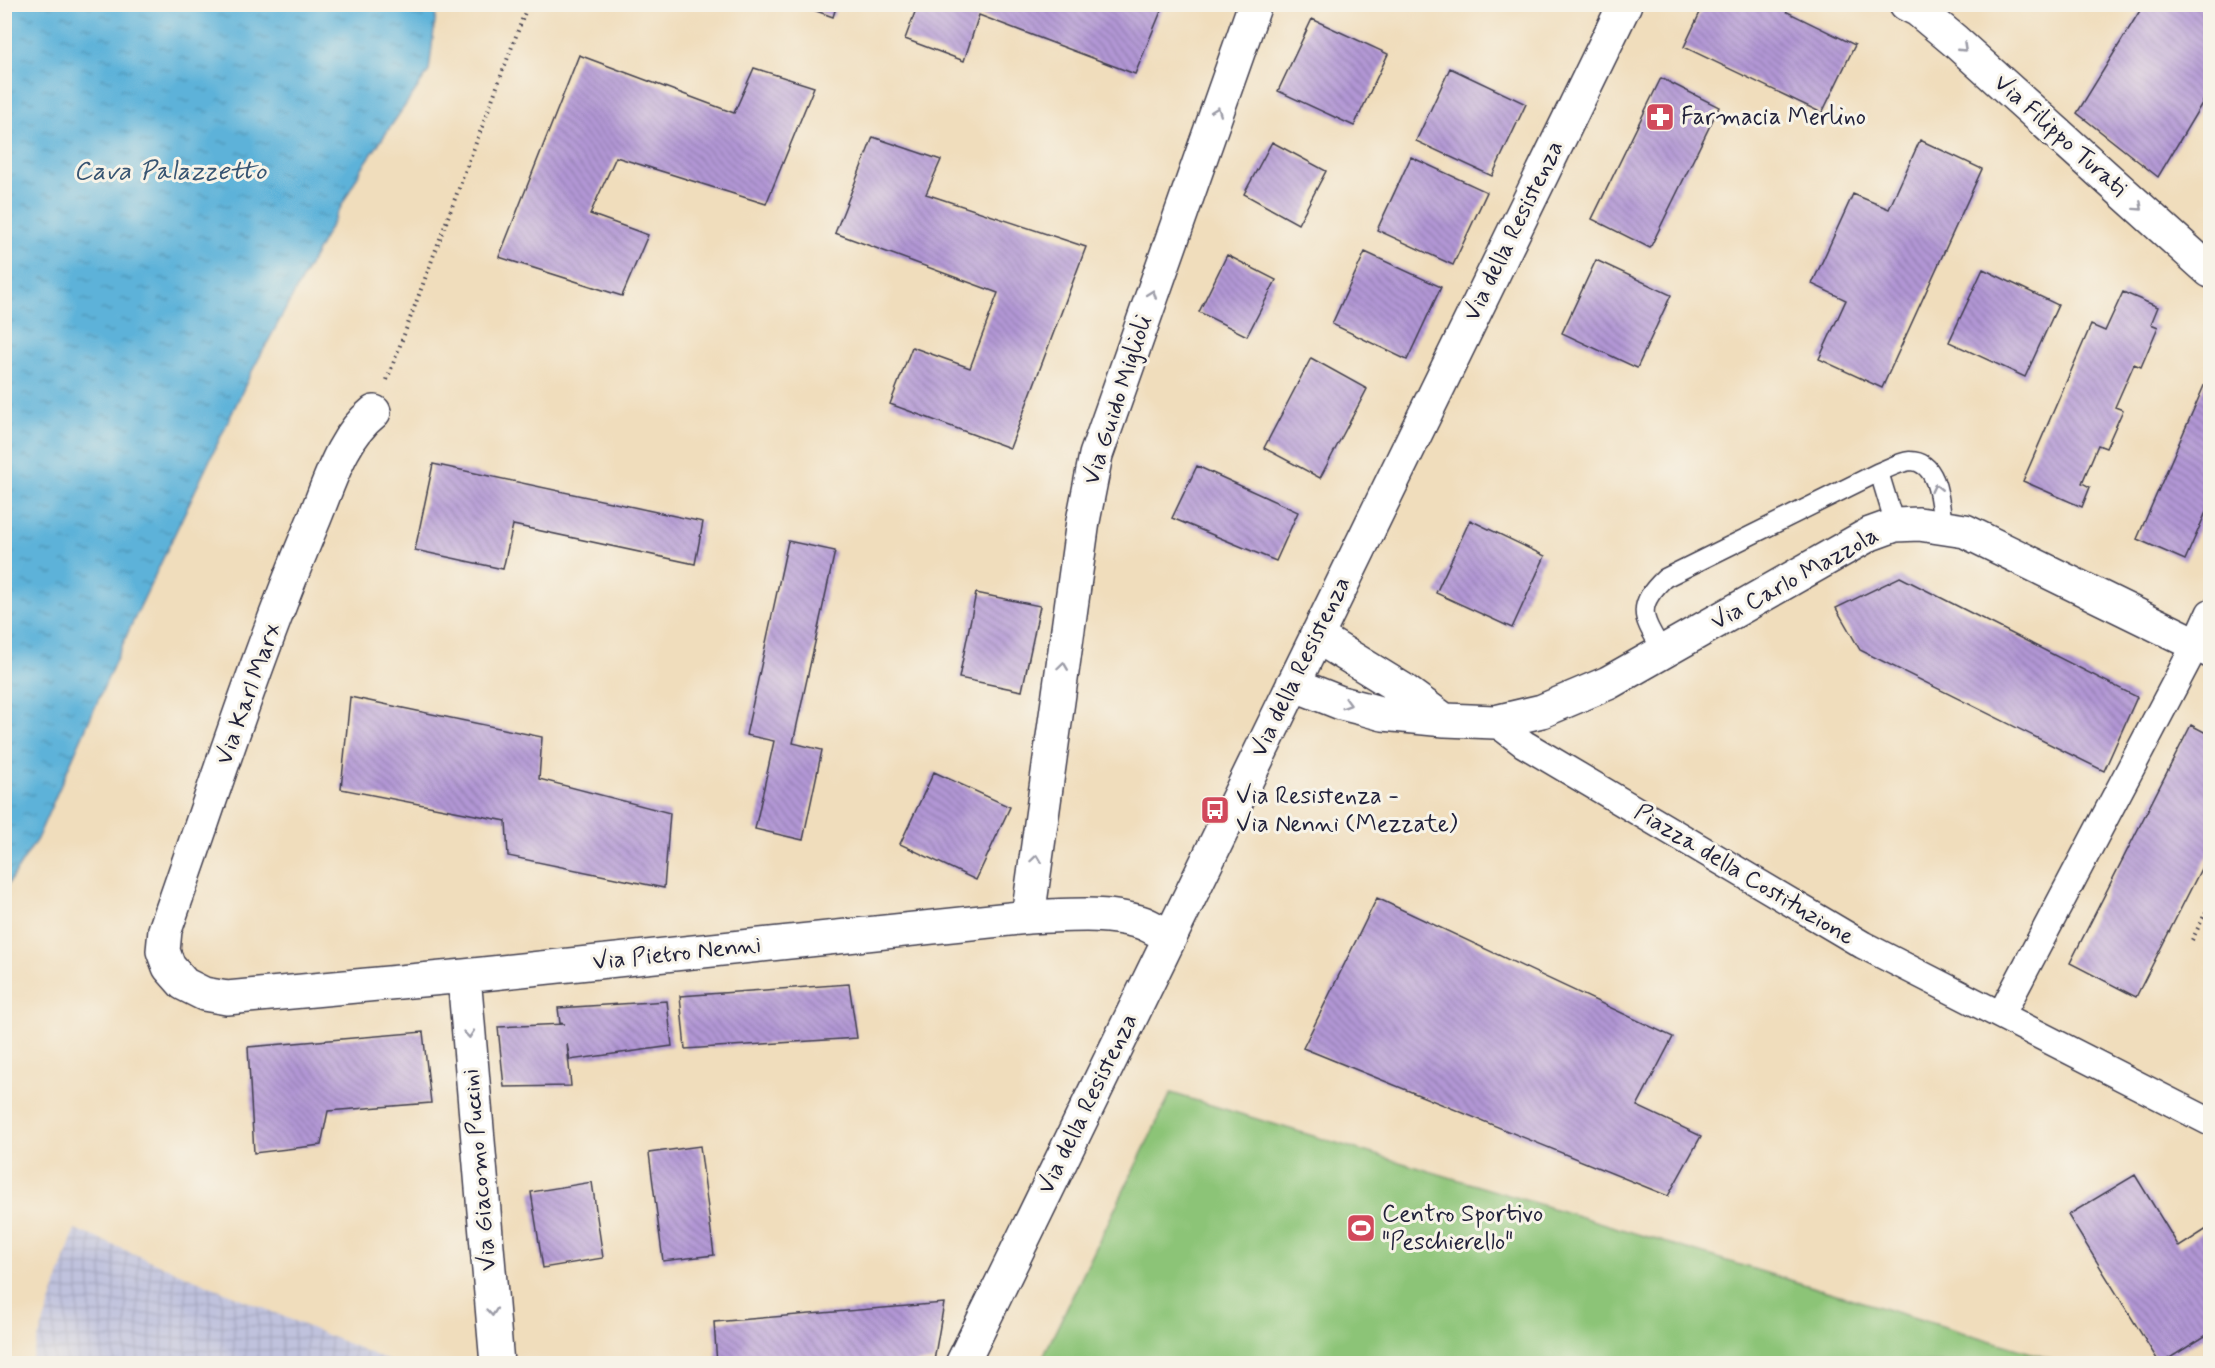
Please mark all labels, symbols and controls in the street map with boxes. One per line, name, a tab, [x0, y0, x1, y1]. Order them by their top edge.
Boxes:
one-way arrow	[1956, 41, 1967, 52]
street label: Via Filippo Turati	[1987, 68, 2133, 204]
pharmacy icon: Farmacia Merlino	[1644, 101, 1676, 133]
place label: Farmacia Merlino	[1681, 102, 1866, 133]
one-way arrow	[1210, 106, 1223, 116]
street label: Via della Resistenza	[1457, 136, 1571, 326]
water label: Cava Palazzetto	[74, 155, 267, 189]
one-way arrow	[2132, 200, 2142, 211]
one-way arrow	[1144, 289, 1157, 300]
street label: Via Guido Miglioli	[1076, 311, 1160, 489]
one-way arrow	[1930, 483, 1943, 493]
street label: Via Carlo Mazzola	[1706, 520, 1884, 638]
street label: Via della Resistenza	[1244, 572, 1358, 762]
street label: Via Karl Marx	[209, 619, 289, 769]
one-way arrow	[1056, 662, 1068, 671]
one-way arrow	[1342, 697, 1352, 710]
place label: Via Resistenza - Via Nenni (Mezzate)	[1236, 781, 1458, 840]
bus stop icon: Via Resistenza - Via Nenni (Mezzate)	[1199, 794, 1231, 826]
street label: Piazza della Costituzione	[1628, 797, 1860, 953]
one-way arrow	[1029, 855, 1042, 864]
street label: Via Pietro Nenni	[591, 930, 763, 978]
street label: Via della Resistenza	[1031, 1009, 1145, 1199]
one-way arrow	[462, 1030, 475, 1039]
street label: Via Giacomo Puccini	[456, 1067, 504, 1273]
place label: Centro Sportivo "Peschierello"	[1382, 1199, 1543, 1258]
sports icon: Centro Sportivo "Peschierello"	[1345, 1212, 1377, 1244]
one-way arrow	[486, 1308, 499, 1317]

